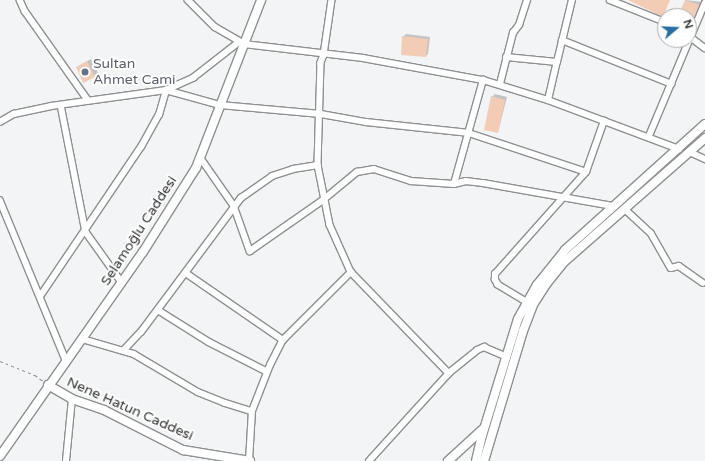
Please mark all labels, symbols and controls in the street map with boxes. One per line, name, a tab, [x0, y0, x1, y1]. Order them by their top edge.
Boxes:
north arrow	[657, 8, 697, 48]
text: N	[680, 18, 695, 31]
place label: Sultan Ahmet Cami	[93, 56, 176, 88]
marker: Sultan Ahmet Cami	[80, 67, 90, 77]
street label: Selamoğlu Caddesi	[97, 173, 181, 289]
street label: Nene Hatun Caddesi	[64, 374, 196, 444]

